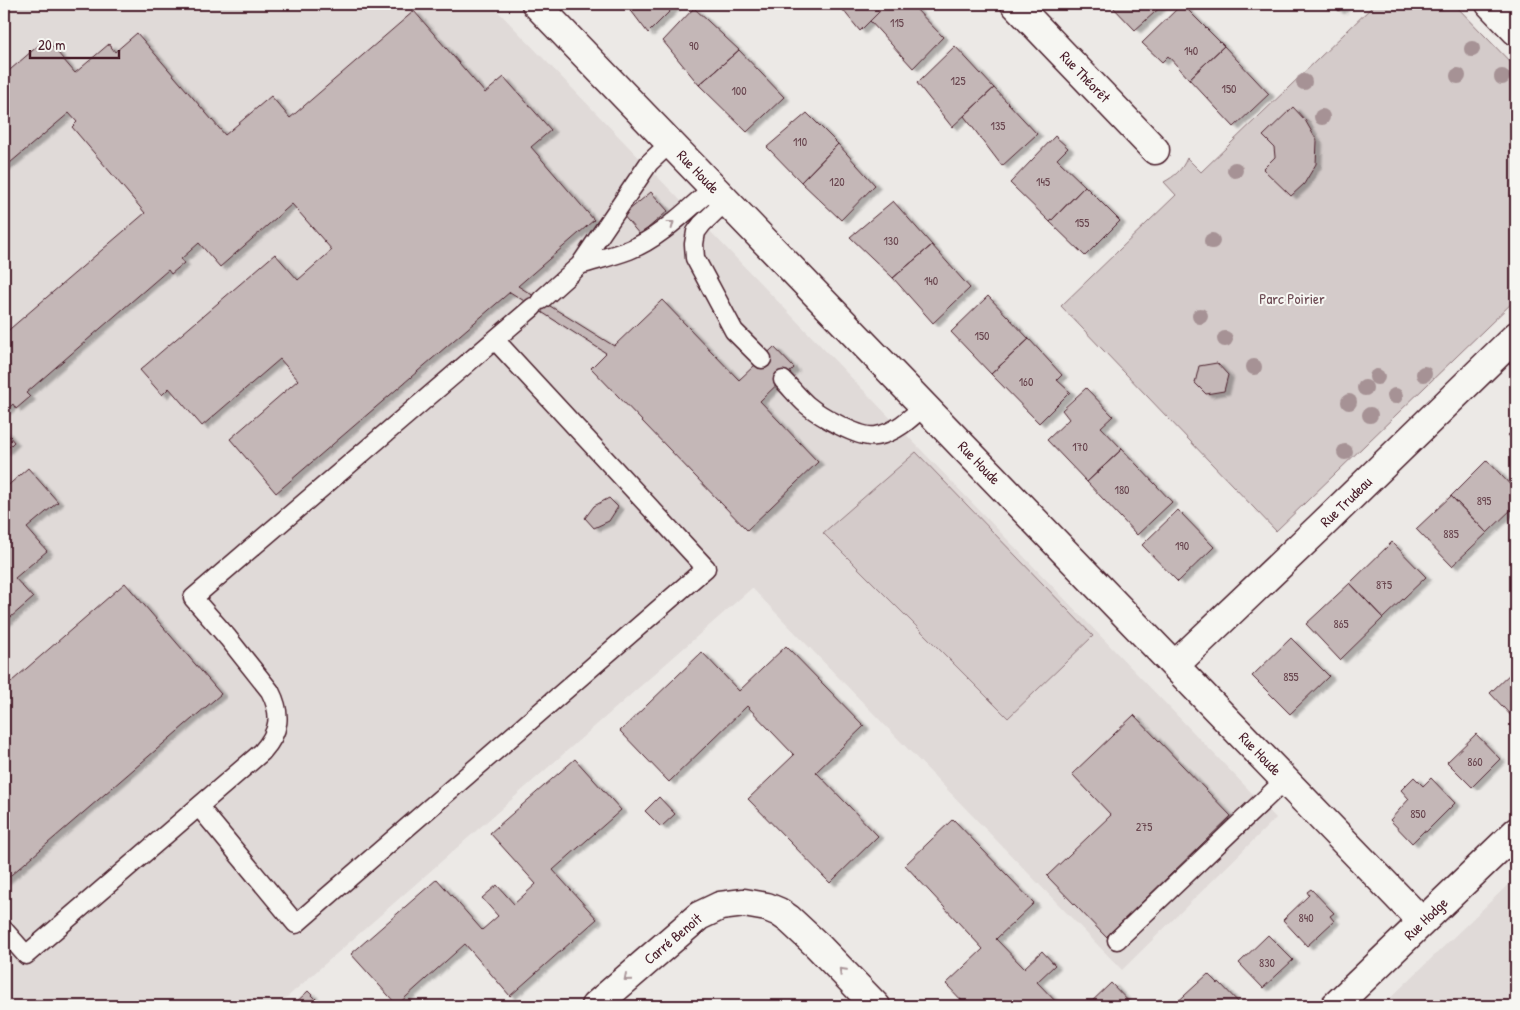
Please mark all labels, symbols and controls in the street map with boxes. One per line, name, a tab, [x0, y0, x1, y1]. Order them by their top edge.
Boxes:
house number: 115	[890, 14, 904, 31]
scale bar	[30, 28, 119, 60]
text: 20 m	[38, 34, 65, 55]
house number: 90	[689, 37, 699, 54]
house number: 140	[1184, 42, 1198, 59]
street label: Rue Théorêt	[1055, 46, 1116, 108]
house number: 125	[950, 72, 966, 89]
house number: 150	[1222, 80, 1236, 97]
house number: 100	[731, 82, 747, 99]
house number: 135	[991, 117, 1005, 134]
house number: 110	[793, 133, 807, 150]
street label: Rue Houde	[672, 145, 724, 198]
house number: 120	[829, 173, 845, 190]
house number: 145	[1036, 173, 1050, 190]
house number: 155	[1075, 214, 1089, 231]
one-way arrow	[665, 221, 675, 230]
house number: 130	[883, 232, 899, 249]
house number: 140	[924, 272, 938, 289]
park label: Parc Poirier	[1259, 288, 1325, 309]
house number: 150	[975, 327, 989, 344]
house number: 160	[1019, 373, 1033, 390]
street label: Rue Houde	[953, 436, 1005, 489]
house number: 170	[1072, 438, 1088, 455]
street label: Rue Trudeau	[1315, 472, 1376, 532]
house number: 180	[1115, 481, 1129, 498]
house number: 895	[1477, 492, 1491, 509]
house number: 885	[1443, 525, 1459, 542]
house number: 190	[1175, 537, 1189, 554]
house number: 875	[1376, 576, 1392, 593]
house number: 865	[1333, 615, 1349, 632]
house number: 855	[1283, 668, 1299, 685]
street label: Rue Houde	[1234, 727, 1286, 780]
house number: 860	[1467, 753, 1483, 770]
house number: 850	[1410, 805, 1426, 822]
house number: 275	[1136, 818, 1152, 835]
street label: Rue Hodge	[1399, 892, 1452, 945]
street label: Carré Benoit	[639, 908, 707, 969]
house number: 840	[1298, 909, 1314, 926]
house number: 830	[1259, 954, 1275, 971]
one-way arrow	[839, 968, 848, 977]
one-way arrow	[623, 972, 632, 981]

